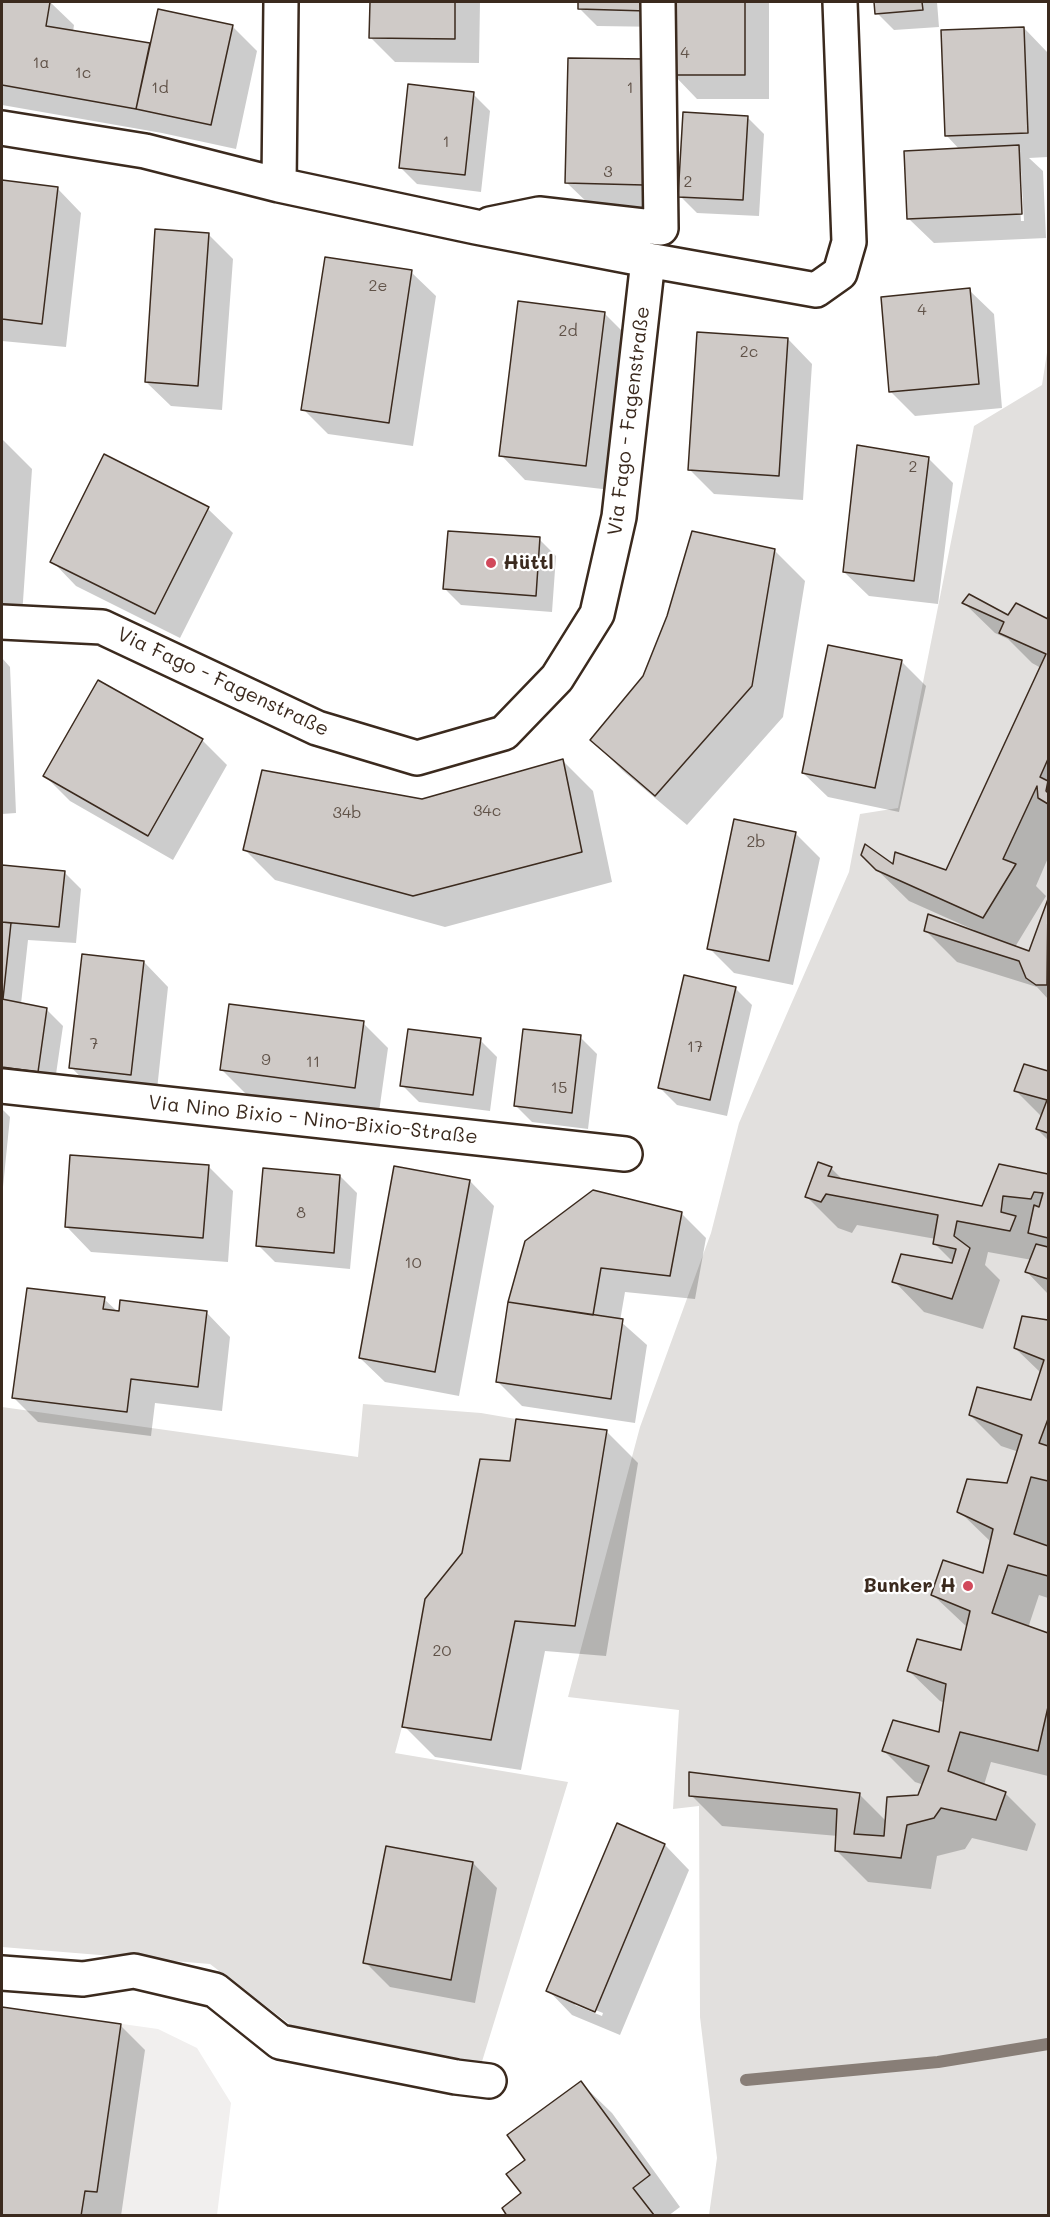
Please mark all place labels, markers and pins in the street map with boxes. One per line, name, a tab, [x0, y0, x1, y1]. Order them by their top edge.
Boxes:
place label: Hüttl	[503, 551, 554, 575]
marker: Hüttl	[484, 556, 498, 570]
place label: Bunker H	[863, 1574, 956, 1598]
marker: Bunker H	[961, 1579, 975, 1593]

